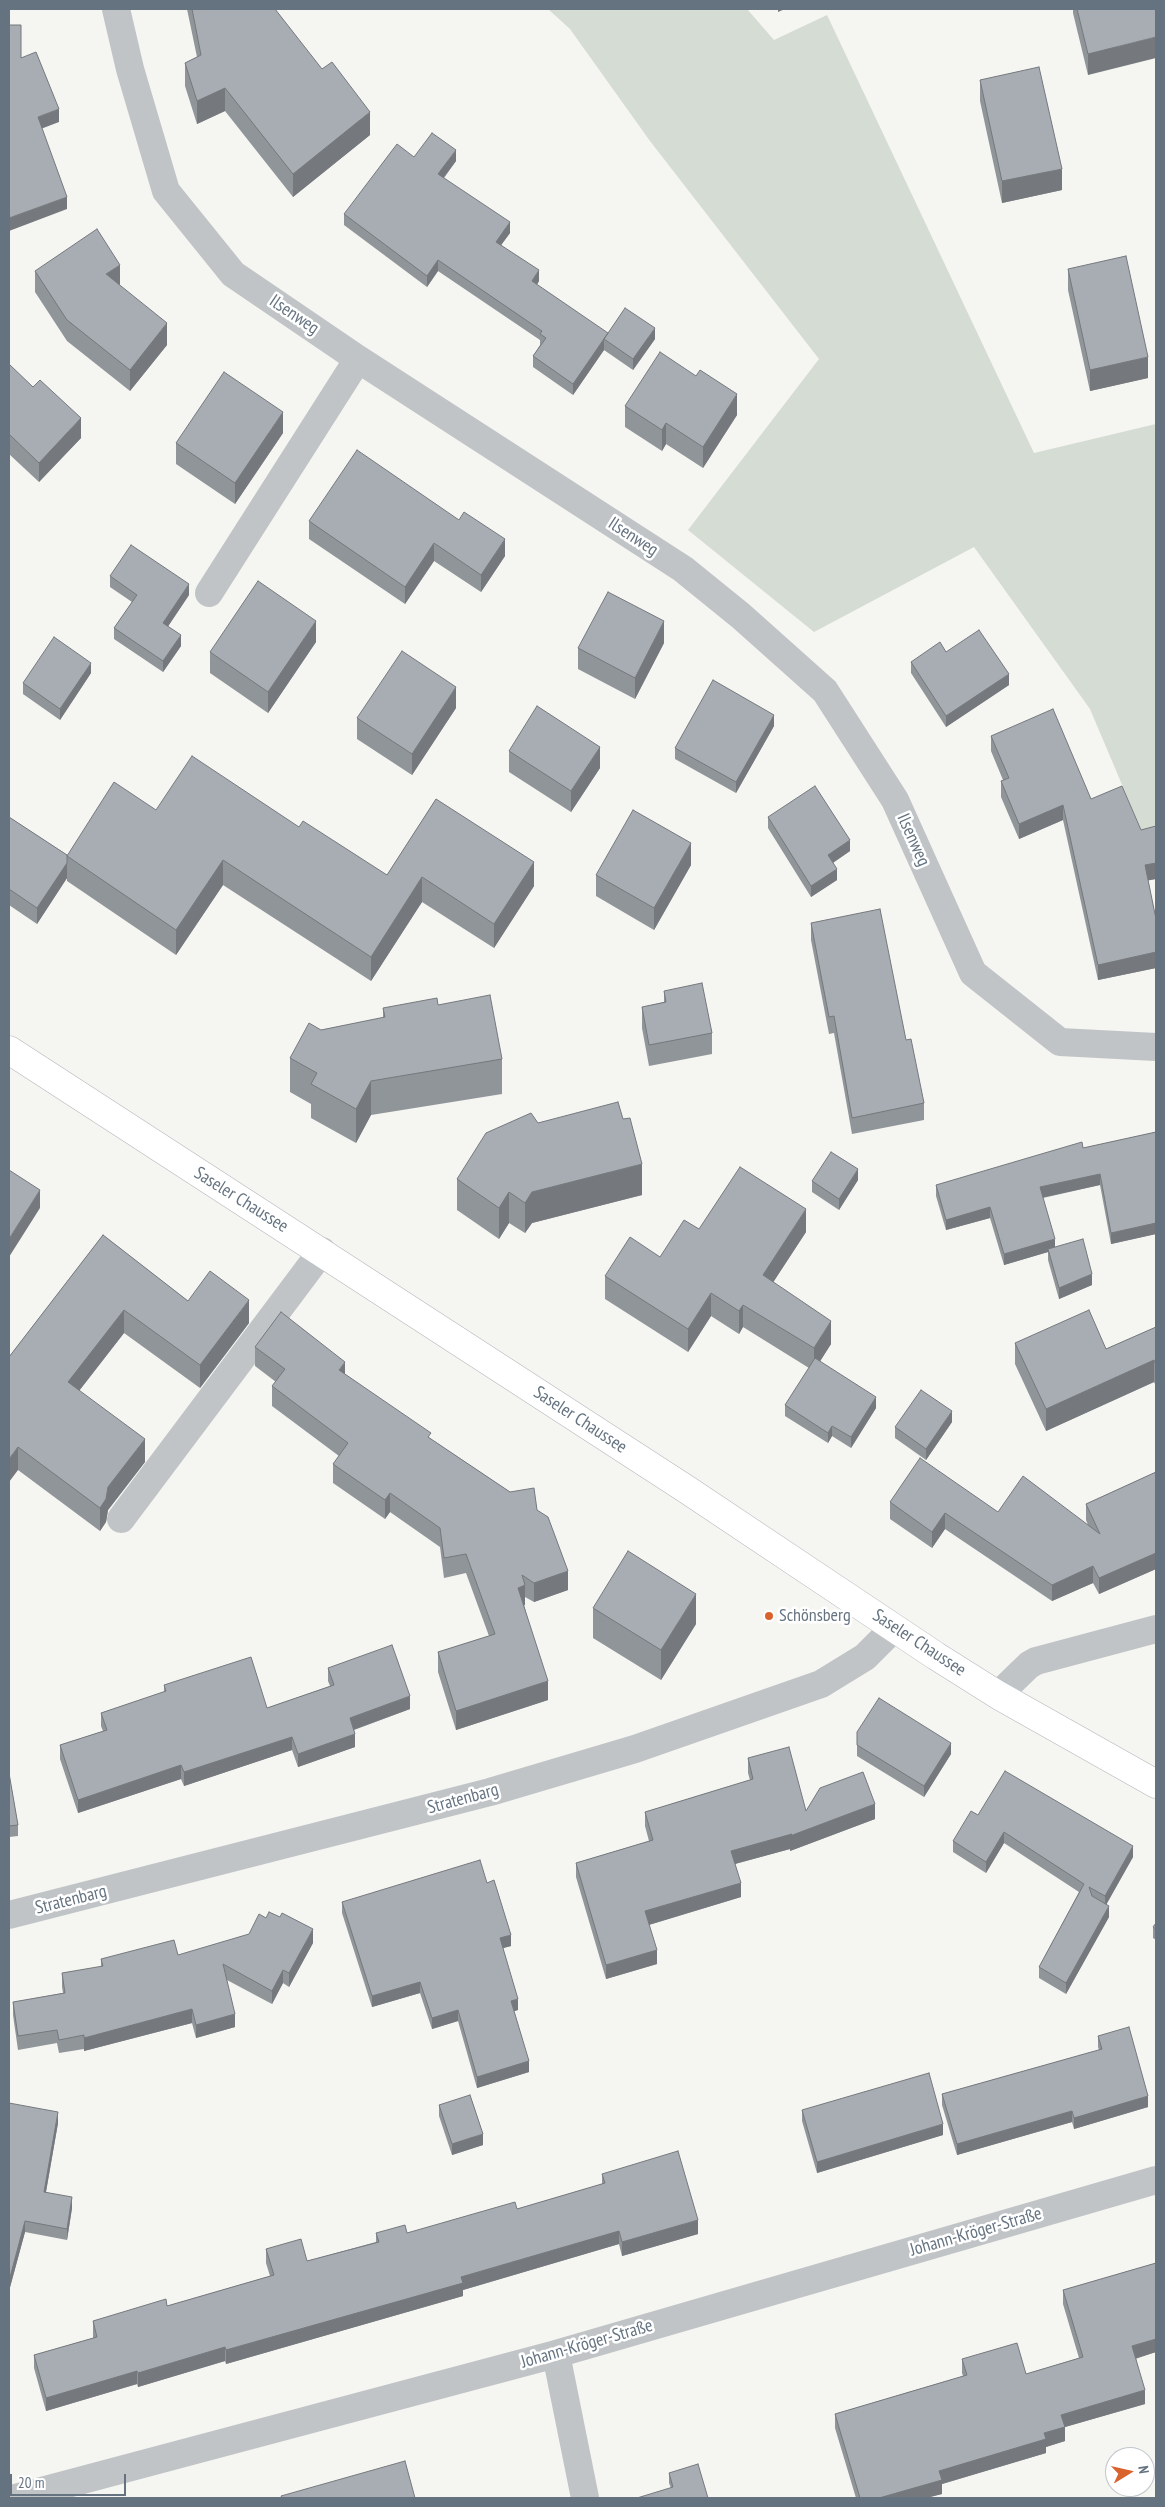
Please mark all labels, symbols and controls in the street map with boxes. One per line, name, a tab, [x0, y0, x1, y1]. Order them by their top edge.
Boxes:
street label: Ilsenweg	[265, 291, 323, 339]
street label: Ilsenweg	[604, 513, 662, 561]
street label: Ilsenweg	[892, 810, 934, 870]
street label: Saseler Chaussee	[190, 1163, 292, 1237]
street label: Saseler Chaussee	[529, 1382, 631, 1458]
place label: Schönsberg	[779, 1605, 851, 1627]
street label: Saseler Chaussee	[868, 1605, 970, 1681]
marker: Schönsberg	[763, 1610, 775, 1622]
street label: Stratenbarg	[425, 1779, 501, 1819]
street label: Stratenbarg	[33, 1881, 109, 1919]
street label: Johann-Kröger-Straße	[908, 2203, 1044, 2261]
street label: Johann-Kröger-Straße	[519, 2315, 655, 2373]
north arrow	[1105, 2447, 1155, 2497]
scale bar	[12, 2464, 129, 2496]
text: N	[1134, 2465, 1153, 2475]
text: 20 m	[18, 2473, 44, 2492]

